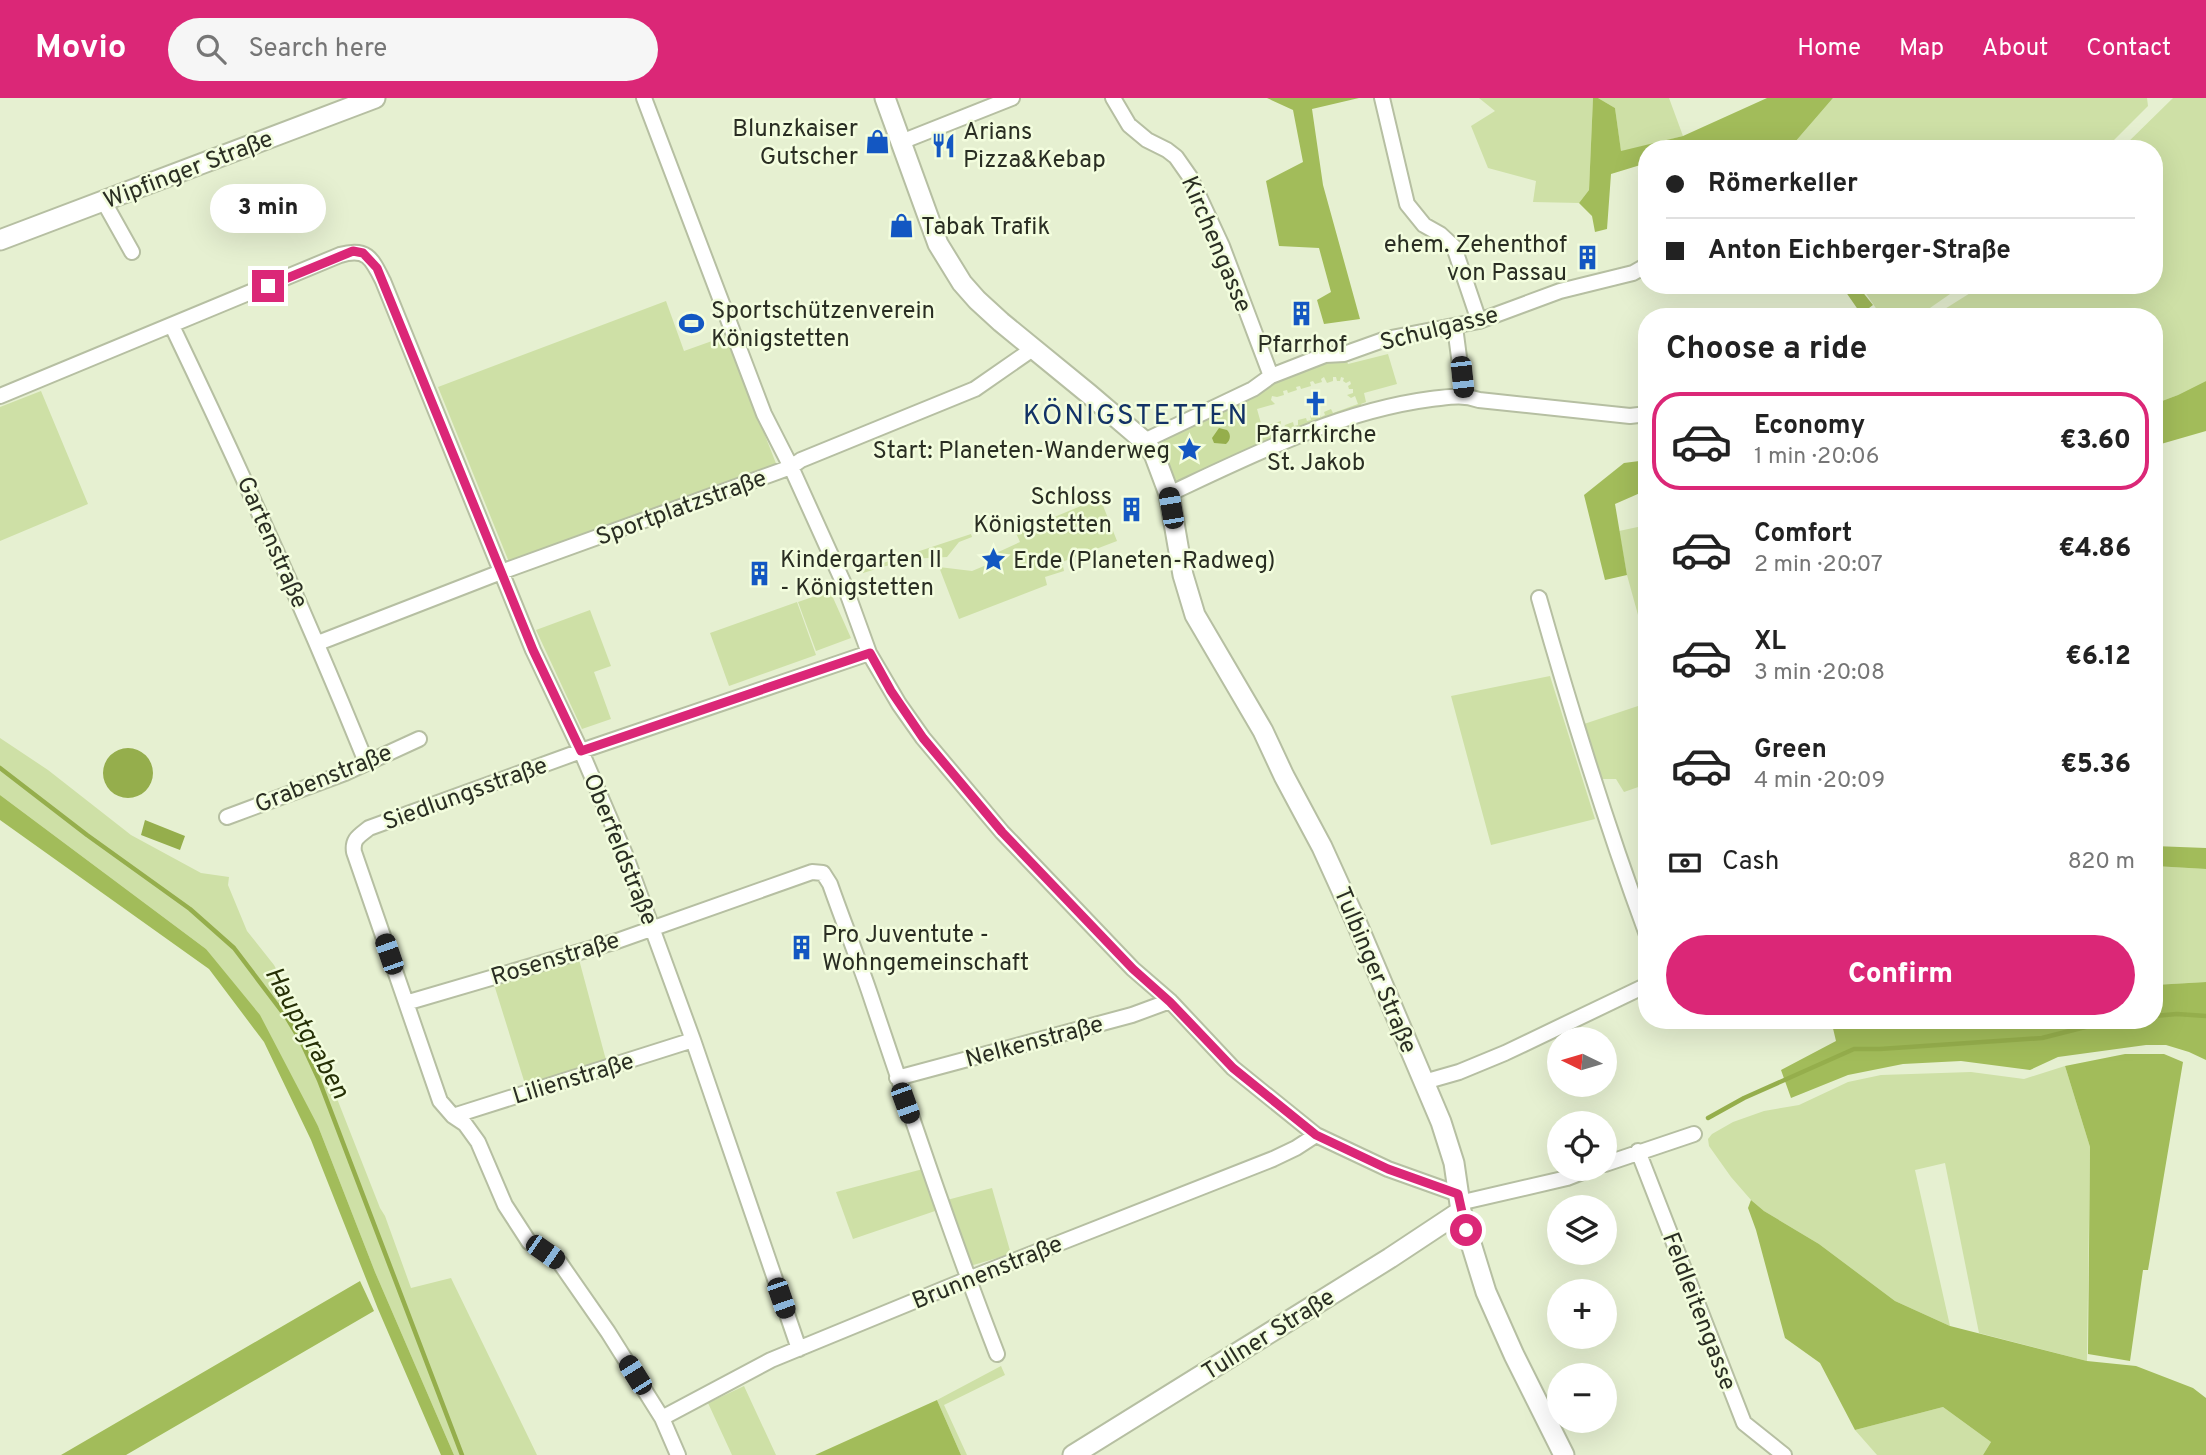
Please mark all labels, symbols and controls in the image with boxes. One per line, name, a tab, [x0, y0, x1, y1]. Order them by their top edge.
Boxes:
search box	[168, 18, 658, 81]
text: Movio	[35, 28, 126, 70]
icon: search	[192, 30, 230, 68]
text: Search here	[248, 33, 387, 66]
text: Home	[1797, 34, 1861, 64]
text: Map	[1899, 34, 1944, 64]
text: About	[1982, 34, 2048, 64]
text: Contact	[2086, 34, 2171, 64]
place label: Blunzkaiser Gutscher	[732, 115, 858, 173]
place label: Arians Pizza&Kebap	[963, 118, 1106, 176]
street label: Wipfinger Straße	[100, 125, 278, 217]
shop icon: Blunzkaiser Gutscher	[864, 128, 892, 156]
restaurant icon: Arians Pizza&Kebap	[929, 131, 957, 159]
text: Römerkeller	[1708, 168, 1858, 201]
street label: Kirchengasse	[1173, 172, 1257, 317]
callout: 3 min	[210, 184, 326, 234]
text: 3 min	[238, 194, 298, 223]
shop icon: Tabak Trafik	[887, 212, 915, 240]
place label: Tabak Trafik	[921, 213, 1050, 243]
place label: ehem. Zehenthof von Passau	[1384, 231, 1567, 289]
text: Anton Eichberger-Straße	[1708, 235, 2011, 268]
building icon: ehem. Zehenthof von Passau	[1573, 244, 1601, 272]
route end	[252, 270, 284, 302]
place label: Sportschützenverein Königstetten	[711, 297, 935, 355]
building icon: Pfarrhof	[1288, 299, 1316, 327]
street label: Schulgasse	[1377, 301, 1502, 359]
sports icon: Sportschützenverein Königstetten	[677, 310, 705, 338]
text: Choose a ride	[1666, 330, 1867, 370]
place label: Pfarrhof	[1257, 331, 1347, 361]
car	[1450, 355, 1475, 399]
church icon: Pfarrkirche St. Jakob	[1302, 389, 1330, 417]
district label: KÖNIGSTETTEN	[1023, 397, 1249, 435]
icon: car	[1670, 410, 1733, 473]
text: Economy	[1754, 410, 1865, 443]
place label: Pfarrkirche St. Jakob	[1256, 421, 1376, 479]
text: €3.60	[2060, 425, 2131, 458]
place icon: Start: Planeten-Wanderweg	[1176, 436, 1204, 464]
place label: Start: Planeten-Wanderweg	[873, 437, 1170, 467]
text: 1 min · 20:06	[1754, 443, 1880, 472]
street label: Sportplatzstraße	[592, 464, 771, 554]
street label: Gartenstraße	[229, 472, 314, 614]
place label: Schloss Königstetten	[973, 483, 1112, 541]
car	[1158, 485, 1185, 531]
building icon: Schloss Königstetten	[1118, 496, 1146, 524]
icon: car	[1670, 518, 1733, 581]
text: Comfort	[1754, 518, 1852, 551]
text: €4.86	[2058, 533, 2131, 566]
place label: Kindergarten II - Königstetten	[780, 546, 942, 604]
place icon: Erde (Planeten-Radweg)	[979, 546, 1007, 574]
place label: Erde (Planeten-Radweg)	[1013, 547, 1275, 577]
text: 2 min · 20:07	[1754, 551, 1883, 580]
building icon: Kindergarten II - Königstetten	[746, 559, 774, 587]
icon: car	[1670, 626, 1733, 689]
text: XL	[1754, 626, 1786, 659]
text: €6.12	[2065, 641, 2131, 674]
text: 3 min · 20:08	[1754, 659, 1885, 688]
icon: car	[1670, 734, 1733, 797]
text: Green	[1754, 734, 1827, 767]
street label: Grabenstraße	[251, 739, 397, 821]
text: €5.36	[2060, 749, 2131, 782]
street label: Siedlungsstraße	[379, 751, 552, 839]
text: 4 min · 20:09	[1754, 767, 1885, 796]
street label: Oberfeldstraße	[575, 770, 663, 930]
icon: cash	[1666, 844, 1704, 882]
text: Cash	[1722, 846, 1779, 879]
text: 820 m	[2068, 848, 2135, 877]
street label: Tulbinger Straße	[1326, 883, 1423, 1058]
place label: Pro Juventute - Wohngemeinschaft	[822, 921, 1029, 979]
street label: Rosenstraße	[488, 926, 624, 994]
car	[373, 931, 406, 977]
building icon: Pro Juventute - Wohngemeinschaft	[788, 934, 816, 962]
button: Confirm	[1666, 935, 2135, 1015]
water label: Hauptgraben	[256, 961, 356, 1105]
street label: Nelkenstraße	[962, 1010, 1107, 1076]
north arrow	[1547, 1027, 1617, 1097]
map controls	[1547, 1027, 1617, 1433]
street label: Lilienstraße	[509, 1047, 638, 1113]
car	[888, 1080, 923, 1126]
button: locate	[1547, 1111, 1617, 1181]
button: layers	[1547, 1195, 1617, 1265]
route start	[1450, 1214, 1482, 1246]
street label: Feldleitengasse	[1654, 1228, 1742, 1395]
street label: Brunnenstraße	[908, 1230, 1067, 1318]
car	[522, 1231, 569, 1273]
car	[765, 1275, 798, 1321]
button: +	[1547, 1279, 1617, 1349]
street label: Tullner Straße	[1197, 1283, 1341, 1388]
car	[615, 1352, 656, 1398]
button: −	[1547, 1363, 1617, 1433]

